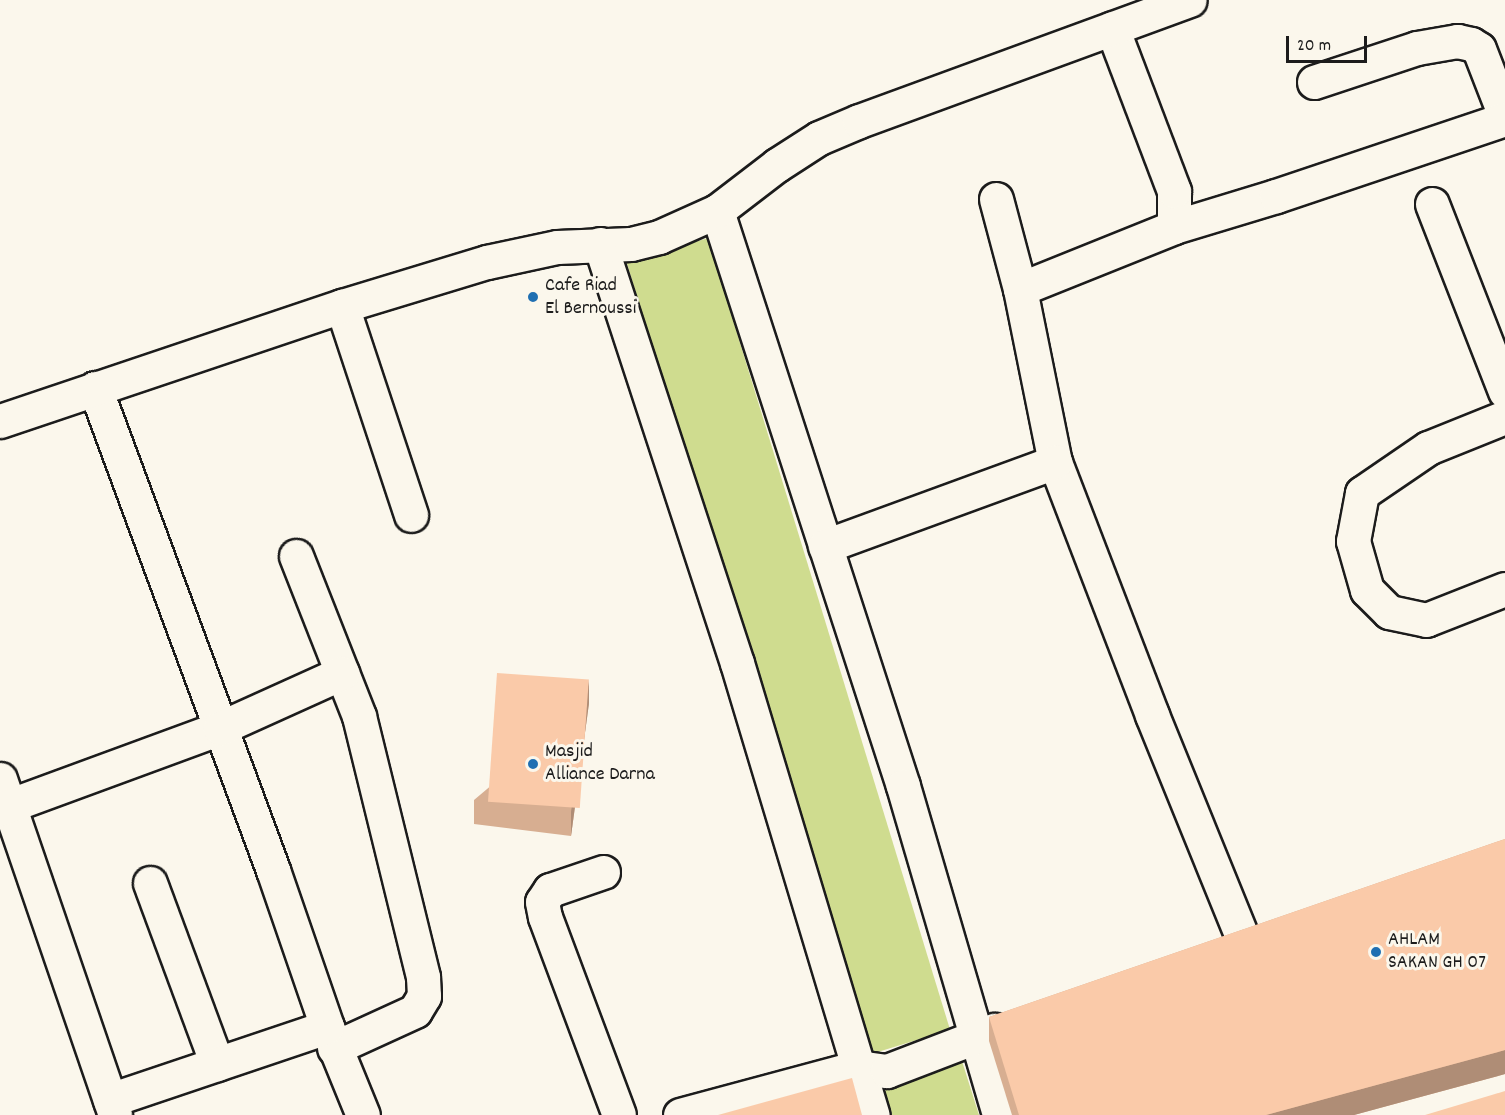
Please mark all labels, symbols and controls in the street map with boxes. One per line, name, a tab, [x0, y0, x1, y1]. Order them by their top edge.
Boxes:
scale bar	[1289, 24, 1370, 62]
text: 20 m	[1297, 34, 1331, 59]
place label: Cafe Riad El Bernoussi	[545, 274, 636, 321]
marker: Cafe Riad El Bernoussi	[526, 290, 540, 304]
place label: Masjid Alliance Darna	[545, 740, 655, 787]
marker: Masjid Alliance Darna	[526, 757, 540, 771]
place label: AHLAM SAKAN GH 07	[1388, 928, 1486, 975]
marker: AHLAM SAKAN GH 07	[1369, 945, 1383, 959]

